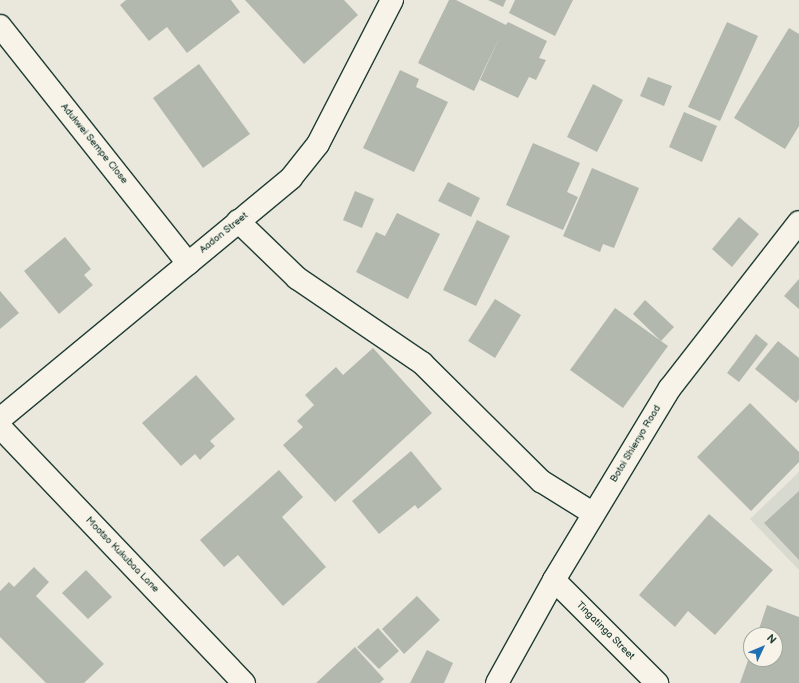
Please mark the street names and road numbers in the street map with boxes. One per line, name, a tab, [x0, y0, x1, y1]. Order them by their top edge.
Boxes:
street label: Adukwei Sempe Close	[58, 101, 130, 187]
street label: Aadon Street	[197, 210, 251, 256]
street label: Botoi Shienyo Road	[608, 403, 664, 485]
street label: Mootso Kukubaa Lane	[83, 515, 161, 595]
street label: Tingatinga Street	[573, 599, 637, 663]

